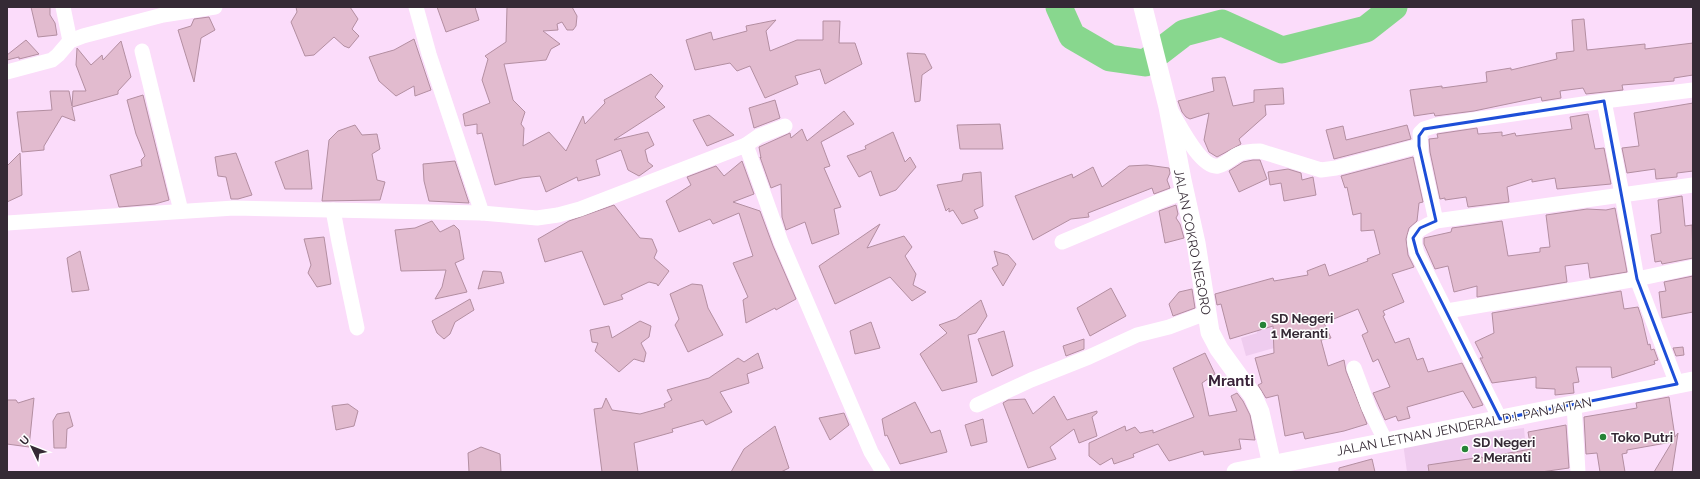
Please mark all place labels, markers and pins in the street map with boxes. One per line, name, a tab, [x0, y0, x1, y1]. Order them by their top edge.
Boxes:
place label: SD Negeri 1 Meranti	[1271, 311, 1333, 341]
marker: SD Negeri 1 Meranti	[1258, 320, 1268, 330]
place label: Toko Putri	[1611, 430, 1673, 445]
marker: Toko Putri	[1598, 432, 1608, 442]
place label: SD Negeri 2 Meranti	[1473, 435, 1535, 465]
marker: SD Negeri 2 Meranti	[1460, 444, 1470, 454]

